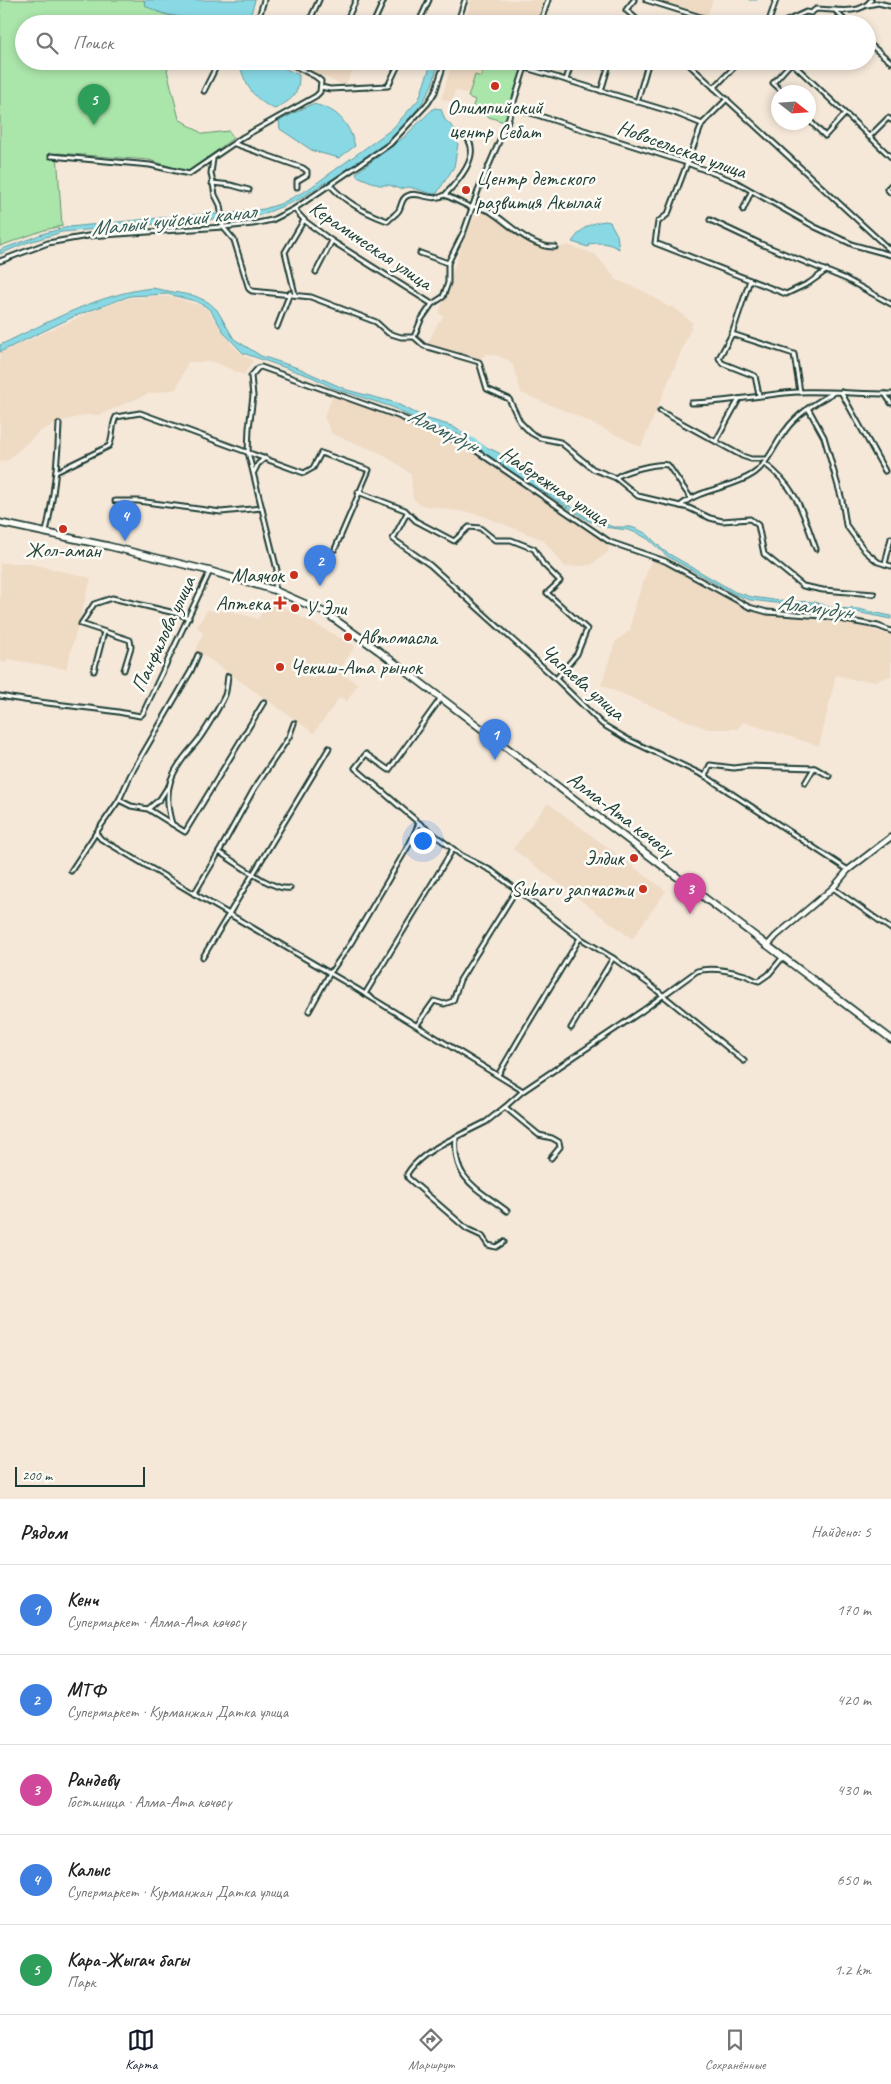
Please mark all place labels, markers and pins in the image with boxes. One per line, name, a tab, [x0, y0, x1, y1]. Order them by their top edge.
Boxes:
marker: Олимпийский центр Себат	[489, 80, 501, 92]
pin: 5	[78, 84, 110, 125]
place label: Олимпийский центр Себат	[447, 94, 544, 144]
place label: Центр детского развития Акылай	[476, 165, 602, 215]
marker: Центр детского развития Акылай	[460, 184, 472, 196]
pin: 4	[109, 500, 141, 541]
marker: Жол-аман	[57, 523, 69, 535]
place label: Жол-аман	[25, 537, 102, 563]
pin: 2	[304, 545, 336, 586]
place label: Маячок	[231, 562, 286, 588]
marker: Маячок	[288, 569, 300, 581]
place label: Аптека	[216, 590, 272, 616]
place label: У Эли	[305, 595, 347, 621]
marker: Аптека	[274, 597, 286, 609]
marker: У Эли	[289, 602, 301, 614]
place label: Автомасла	[358, 624, 439, 650]
marker: Автомасла	[342, 631, 354, 643]
place label: Чекиш-Ата рынок	[290, 654, 424, 680]
marker: Чекиш-Ата рынок	[274, 661, 286, 673]
pin: 1	[479, 719, 511, 760]
place label: Элдик	[584, 845, 625, 871]
marker: Элдик	[628, 852, 640, 864]
pin: 3	[674, 873, 706, 914]
place label: Subaru запчасти	[511, 876, 636, 903]
marker: Subaru запчасти	[637, 883, 649, 895]

